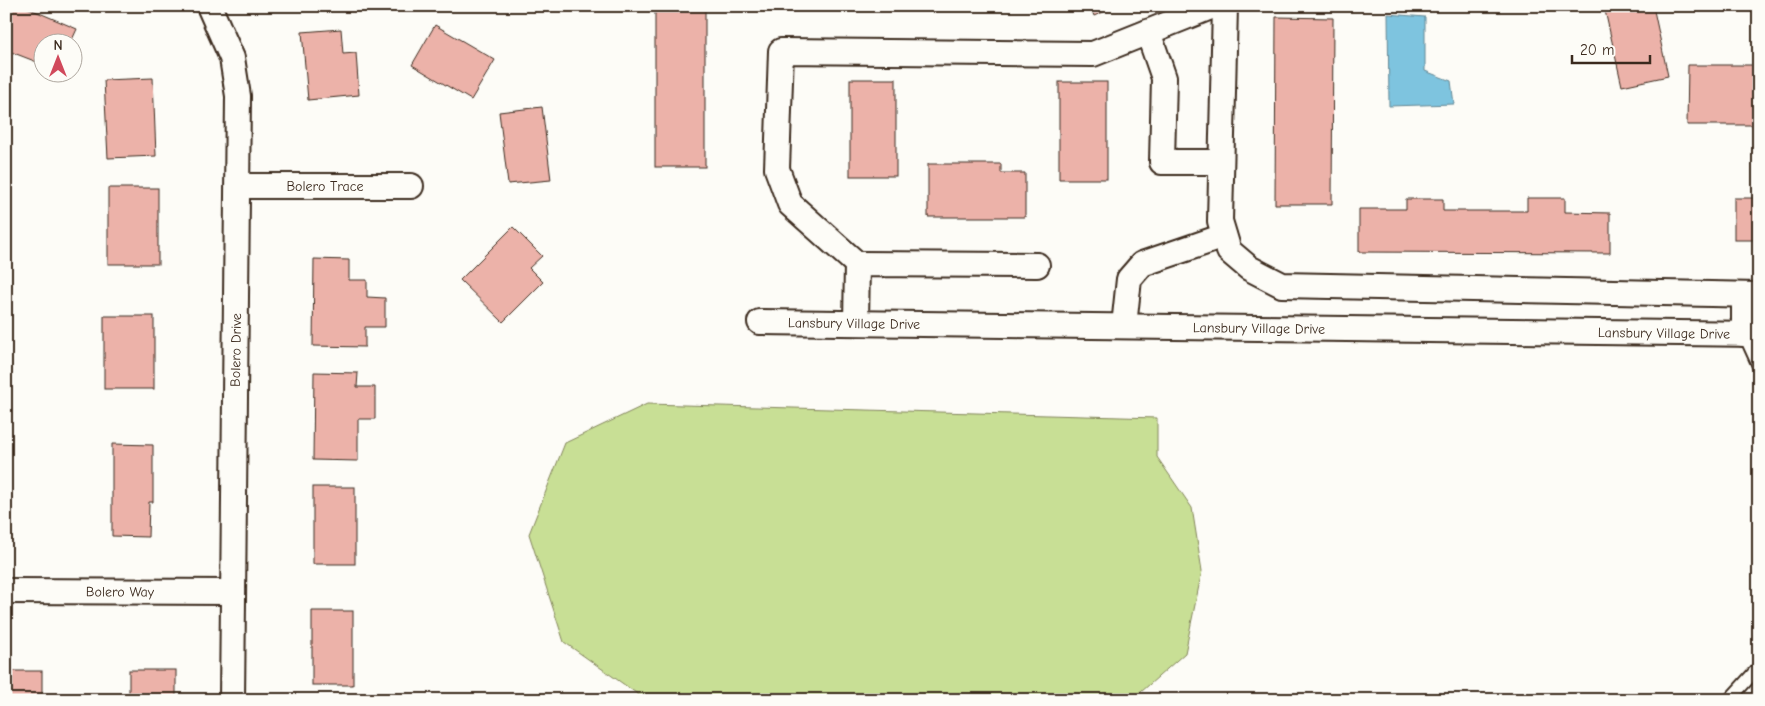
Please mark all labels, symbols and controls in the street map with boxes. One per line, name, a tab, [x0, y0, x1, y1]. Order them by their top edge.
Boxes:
north arrow	[32, 32, 82, 82]
scale bar	[1572, 32, 1650, 64]
text: N	[53, 37, 63, 54]
text: 20 m	[1580, 41, 1614, 59]
street label: Bolero Trace	[286, 178, 364, 195]
street label: Bolero Drive	[227, 313, 245, 387]
street label: Lansbury Village Drive	[788, 314, 920, 332]
street label: Lansbury Village Drive	[1193, 319, 1325, 337]
street label: Lansbury Village Drive	[1598, 324, 1730, 342]
street label: Bolero Way	[86, 583, 155, 600]

